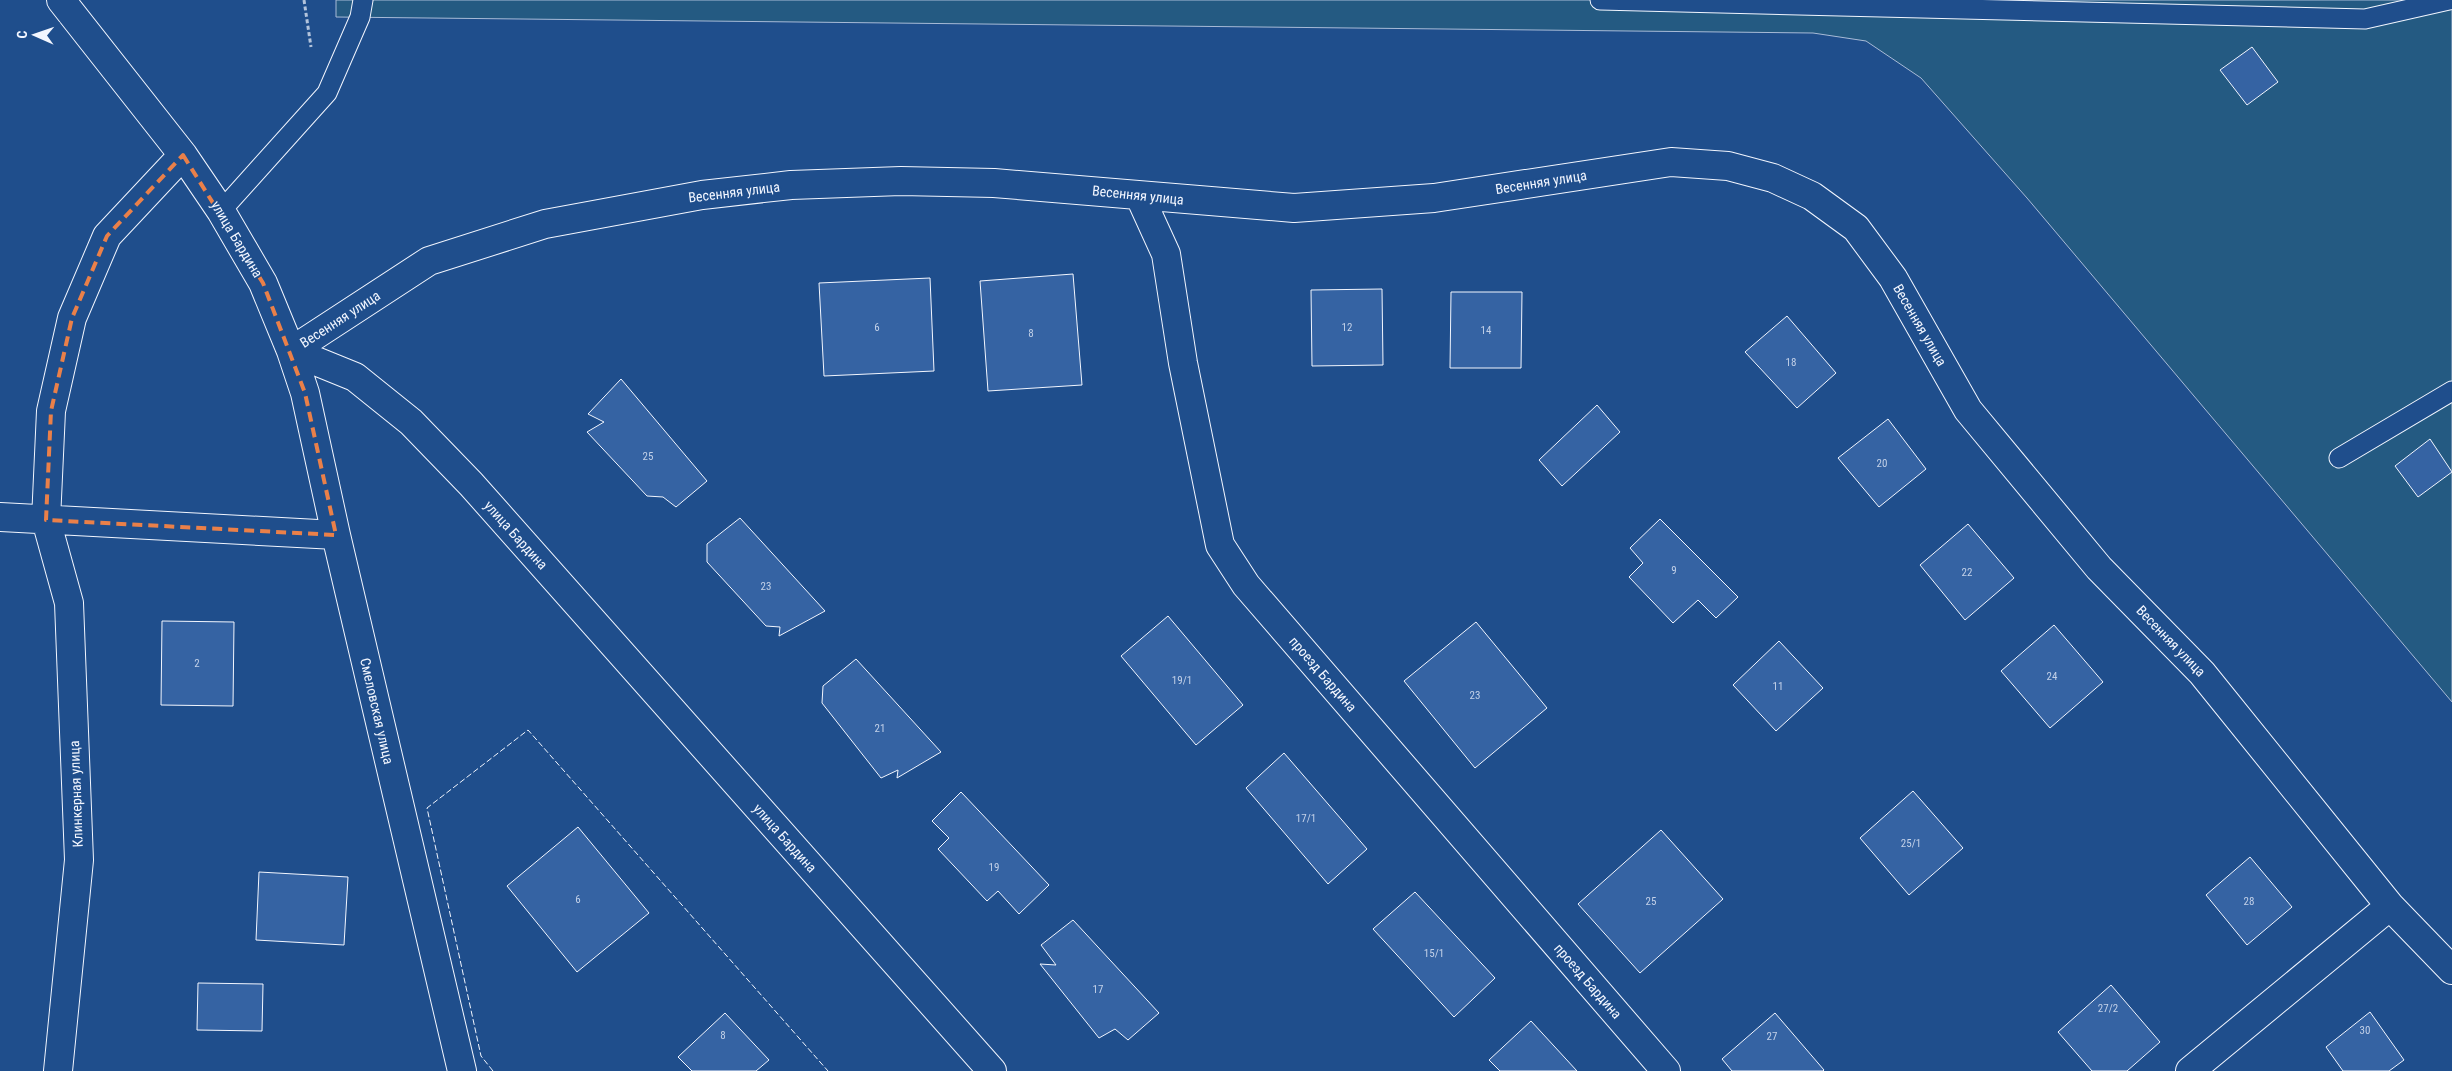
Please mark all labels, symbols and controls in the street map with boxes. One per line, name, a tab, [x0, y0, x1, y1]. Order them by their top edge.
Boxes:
north arrow	[10, 10, 60, 60]
text: С	[14, 30, 30, 39]
street label: Весенняя улица	[1494, 167, 1588, 197]
street label: Весенняя улица	[687, 178, 781, 206]
street label: Весенняя улица	[1091, 182, 1185, 208]
street label: улица Бардина	[208, 198, 266, 280]
street label: Весенняя улица	[1890, 281, 1950, 369]
street label: Весенняя улица	[297, 287, 383, 351]
house number: 6	[874, 321, 880, 334]
house number: 12	[1342, 321, 1352, 334]
house number: 14	[1481, 324, 1492, 337]
house number: 8	[1028, 327, 1034, 340]
house number: 18	[1786, 356, 1796, 369]
house number: 25	[643, 450, 653, 463]
house number: 20	[1877, 457, 1887, 470]
street label: улица Бардина	[481, 497, 551, 573]
house number: 9	[1671, 564, 1677, 577]
house number: 22	[1962, 566, 1972, 579]
house number: 23	[761, 580, 771, 593]
street label: Весенняя улица	[2133, 602, 2209, 680]
street label: проезд Бардина	[1286, 633, 1360, 715]
street label: Смеловская улица	[357, 656, 397, 766]
house number: 2	[194, 657, 200, 670]
house number: 24	[2047, 670, 2058, 683]
house number: 19/1	[1172, 674, 1192, 687]
house number: 11	[1773, 680, 1783, 693]
house number: 23	[1470, 689, 1480, 702]
house number: 21	[875, 722, 885, 735]
street label: Клинкерная улица	[66, 740, 86, 848]
street label: улица Бардина	[750, 800, 820, 876]
house number: 17/1	[1296, 812, 1316, 825]
house number: 25/1	[1901, 837, 1921, 850]
house number: 19	[989, 861, 999, 874]
house number: 6	[575, 893, 581, 906]
house number: 25	[1646, 895, 1656, 908]
house number: 28	[2244, 895, 2254, 908]
street label: проезд Бардина	[1551, 940, 1625, 1022]
house number: 15/1	[1424, 947, 1444, 960]
house number: 17	[1093, 983, 1103, 996]
house number: 27/2	[2098, 1002, 2118, 1015]
house number: 30	[2360, 1024, 2370, 1037]
house number: 8	[720, 1029, 726, 1042]
house number: 27	[1767, 1030, 1777, 1043]

